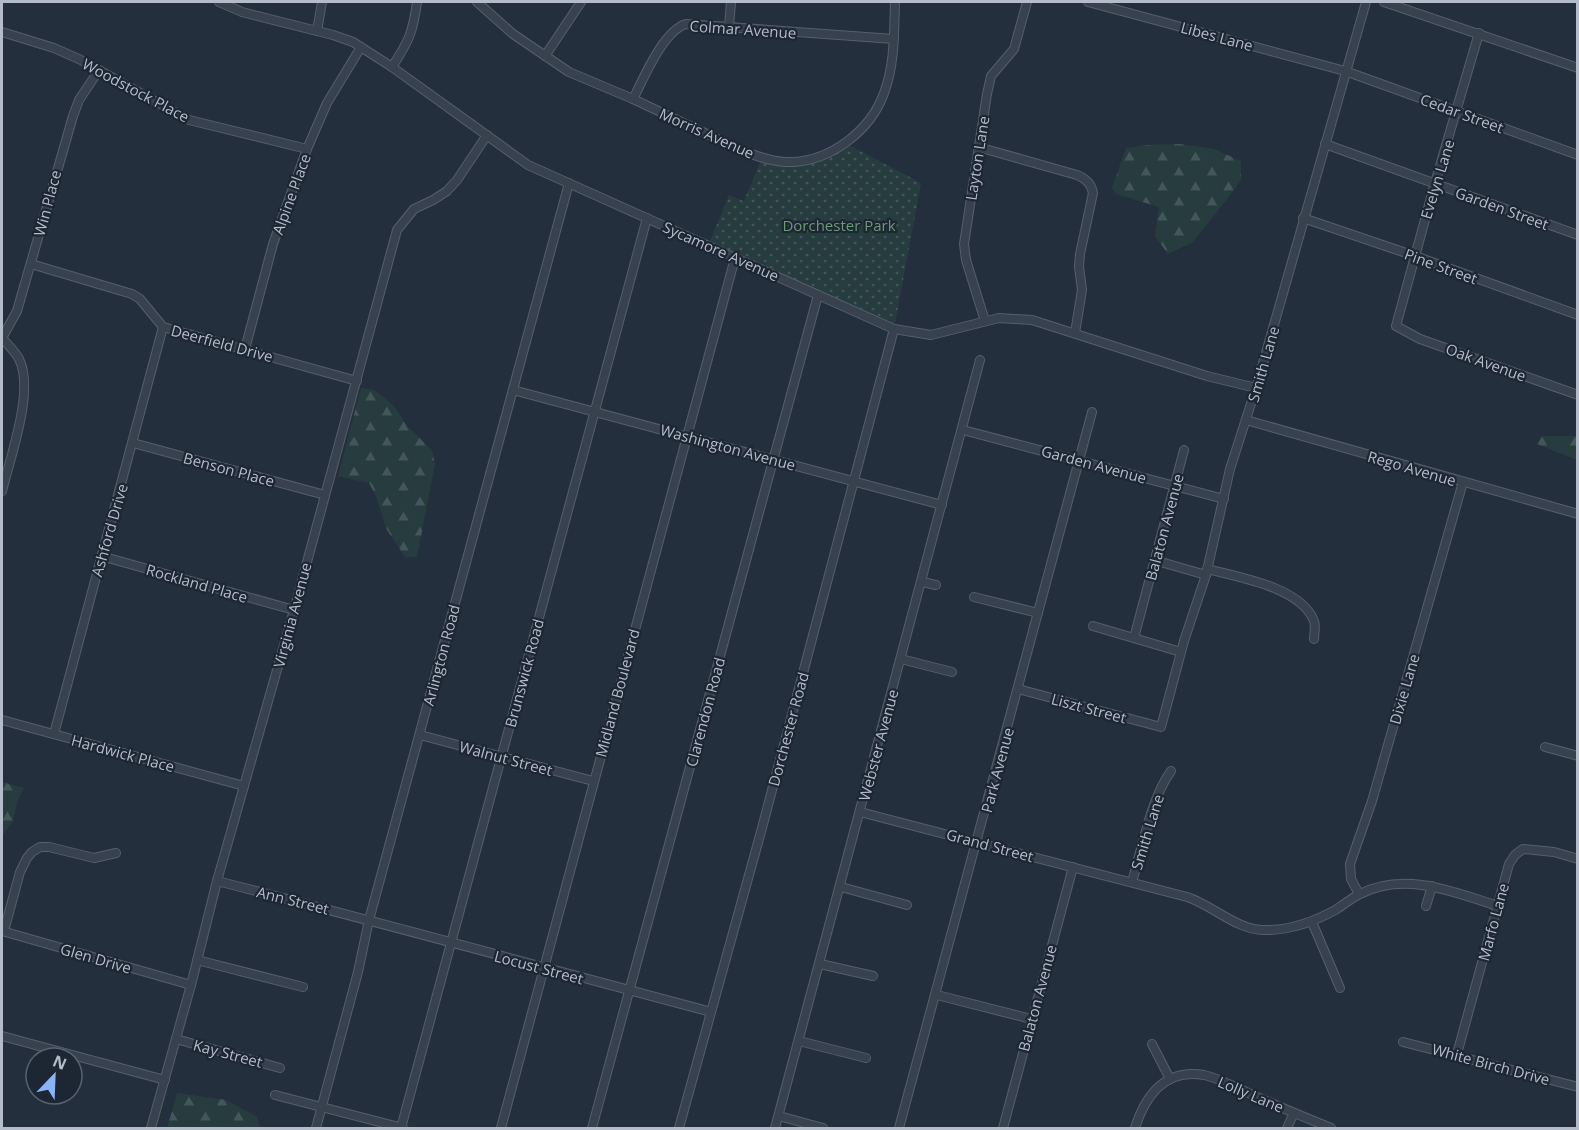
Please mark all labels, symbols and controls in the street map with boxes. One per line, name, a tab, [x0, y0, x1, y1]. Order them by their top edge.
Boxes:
street label: Colmar Avenue	[689, 15, 797, 43]
street label: Libes Lane	[1179, 17, 1255, 55]
street label: Woodstock Place	[79, 53, 193, 127]
street label: Cedar Street	[1418, 89, 1506, 137]
street label: Morris Avenue	[656, 103, 758, 163]
street label: Layton Lane	[960, 114, 994, 202]
street label: Evelyn Lane	[1415, 137, 1459, 221]
street label: Alpine Place	[267, 151, 315, 237]
street label: Win Place	[29, 168, 65, 238]
street label: Garden Street	[1453, 182, 1551, 234]
park label: Dorchester Park	[782, 215, 896, 235]
street label: Sycamore Avenue	[660, 216, 782, 286]
street label: Pine Street	[1402, 244, 1480, 288]
street label: Deerfield Drive	[169, 320, 275, 366]
street label: Smith Lane	[1243, 324, 1283, 404]
street label: Oak Avenue	[1443, 338, 1529, 386]
street label: Washington Avenue	[658, 419, 798, 475]
street label: Garden Avenue	[1039, 440, 1149, 488]
street label: Rego Avenue	[1366, 446, 1458, 490]
street label: Benson Place	[181, 447, 277, 491]
street label: Balaton Avenue	[1140, 471, 1188, 583]
street label: Ashford Drive	[86, 481, 132, 579]
street label: Rockland Place	[144, 559, 250, 607]
street label: Virginia Avenue	[268, 560, 316, 670]
street label: Arlington Road	[418, 602, 464, 708]
street label: Brunswick Road	[500, 617, 548, 729]
street label: Midland Boulevard	[590, 627, 644, 759]
street label: Dixie Lane	[1384, 651, 1424, 727]
street label: Clarendon Road	[681, 655, 729, 769]
street label: Dorchester Road	[763, 670, 813, 788]
street label: Webster Avenue	[854, 687, 902, 803]
street label: Liszt Street	[1049, 688, 1129, 728]
street label: Park Avenue	[976, 725, 1018, 815]
street label: Hardwick Place	[69, 730, 177, 776]
street label: Walnut Street	[457, 736, 555, 780]
street label: Smith Lane	[1126, 792, 1168, 872]
street label: Grand Street	[944, 824, 1036, 866]
street label: Ann Street	[255, 881, 331, 919]
street label: Marfo Lane	[1473, 881, 1513, 963]
street label: Glen Drive	[58, 938, 134, 978]
street label: Balaton Avenue	[1013, 942, 1061, 1054]
street label: Locust Street	[492, 945, 586, 989]
street label: Kay Street	[191, 1034, 265, 1072]
street label: White Birch Drive	[1430, 1039, 1552, 1089]
north arrow	[24, 1046, 84, 1106]
text: N	[50, 1050, 70, 1075]
street label: Lolly Lane	[1215, 1071, 1287, 1117]

